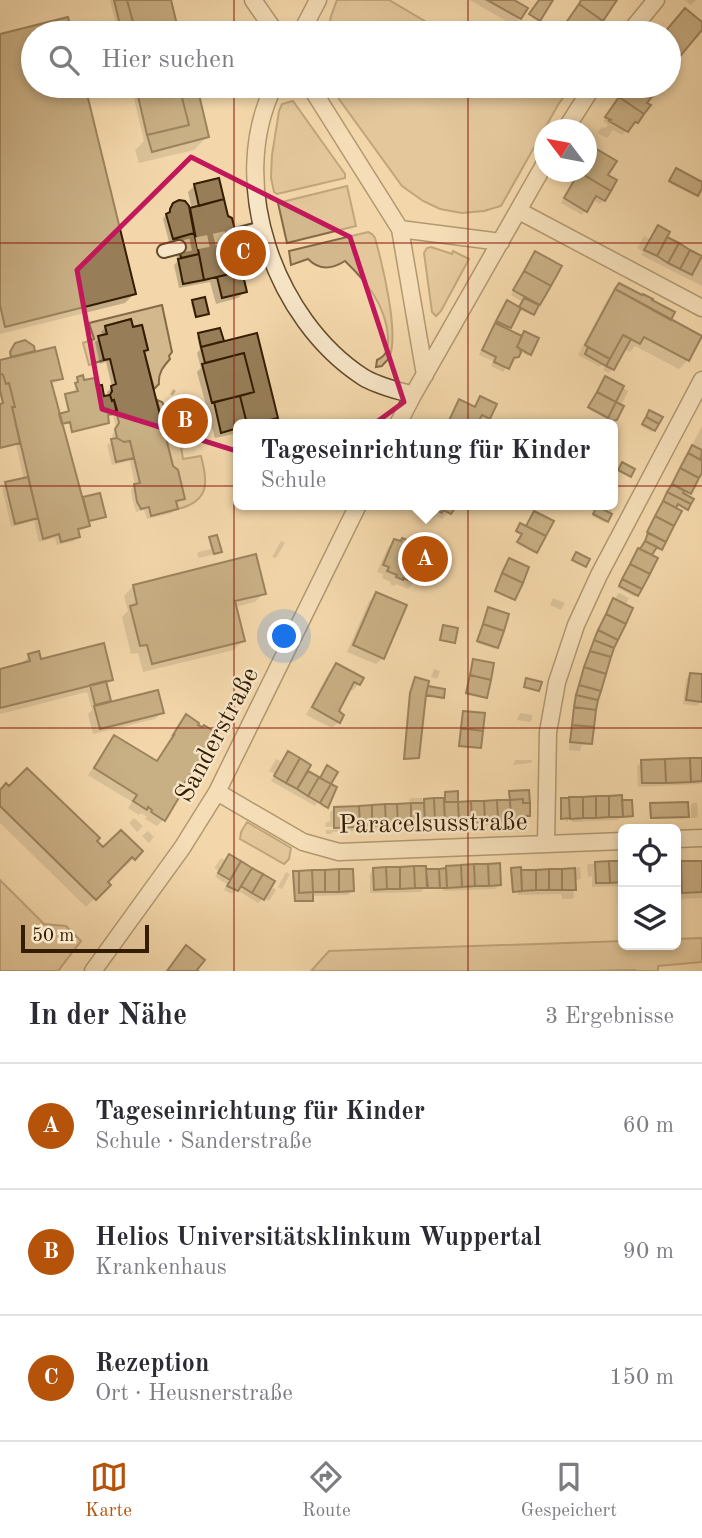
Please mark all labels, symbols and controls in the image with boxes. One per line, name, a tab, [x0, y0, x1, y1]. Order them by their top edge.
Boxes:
search box	[21, 21, 681, 98]
icon: search	[45, 41, 83, 79]
text: Hier suchen	[101, 47, 235, 73]
north arrow	[534, 119, 597, 182]
pin: C	[220, 227, 266, 279]
pin: B	[162, 395, 208, 447]
popup	[233, 419, 618, 510]
text: Tageseinrichtung für Kinder	[260, 438, 591, 464]
text: Schule	[260, 469, 326, 492]
pin: A	[402, 533, 448, 585]
your location	[267, 619, 301, 653]
street label: Sanderstraße	[171, 663, 264, 807]
street label: Paracelsusstraße	[338, 809, 528, 839]
map controls	[618, 824, 681, 950]
button: locate	[618, 824, 681, 887]
button: layers	[618, 887, 681, 950]
scale bar	[21, 922, 149, 954]
text: 50 m	[32, 927, 74, 946]
text: In der Nähe	[28, 1001, 187, 1031]
text: 3 Ergebnisse	[545, 1005, 674, 1028]
text: Tageseinrichtung für Kinder	[95, 1099, 425, 1125]
text: A	[42, 1114, 60, 1137]
text: 60 m	[623, 1114, 674, 1137]
text: Schule · Sanderstraße	[95, 1130, 312, 1153]
text: Helios Universitätsklinkum Wuppertal	[95, 1225, 542, 1251]
text: B	[43, 1240, 59, 1263]
text: 90 m	[623, 1240, 674, 1263]
text: Krankenhaus	[95, 1256, 227, 1279]
text: Rezeption	[95, 1351, 209, 1377]
text: C	[43, 1366, 59, 1389]
text: 150 m	[609, 1366, 674, 1389]
text: Ort · Heusnerstraße	[95, 1382, 293, 1405]
tab: Karte	[85, 1458, 132, 1523]
tab: Route	[302, 1458, 351, 1523]
tab: Gespeichert	[521, 1458, 617, 1523]

